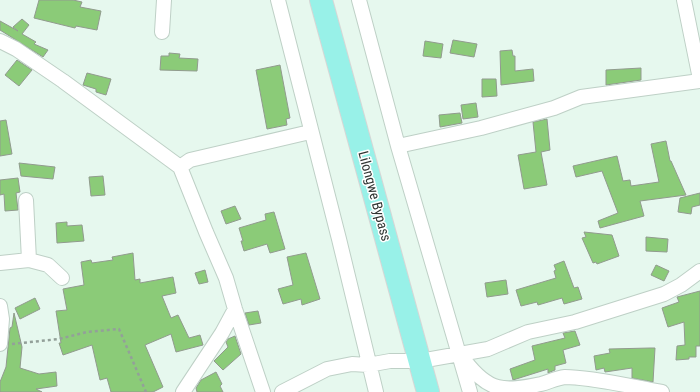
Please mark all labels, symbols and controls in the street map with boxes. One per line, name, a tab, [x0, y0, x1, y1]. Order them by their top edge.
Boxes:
street label: Lilongwe Bypass	[355, 149, 395, 243]

